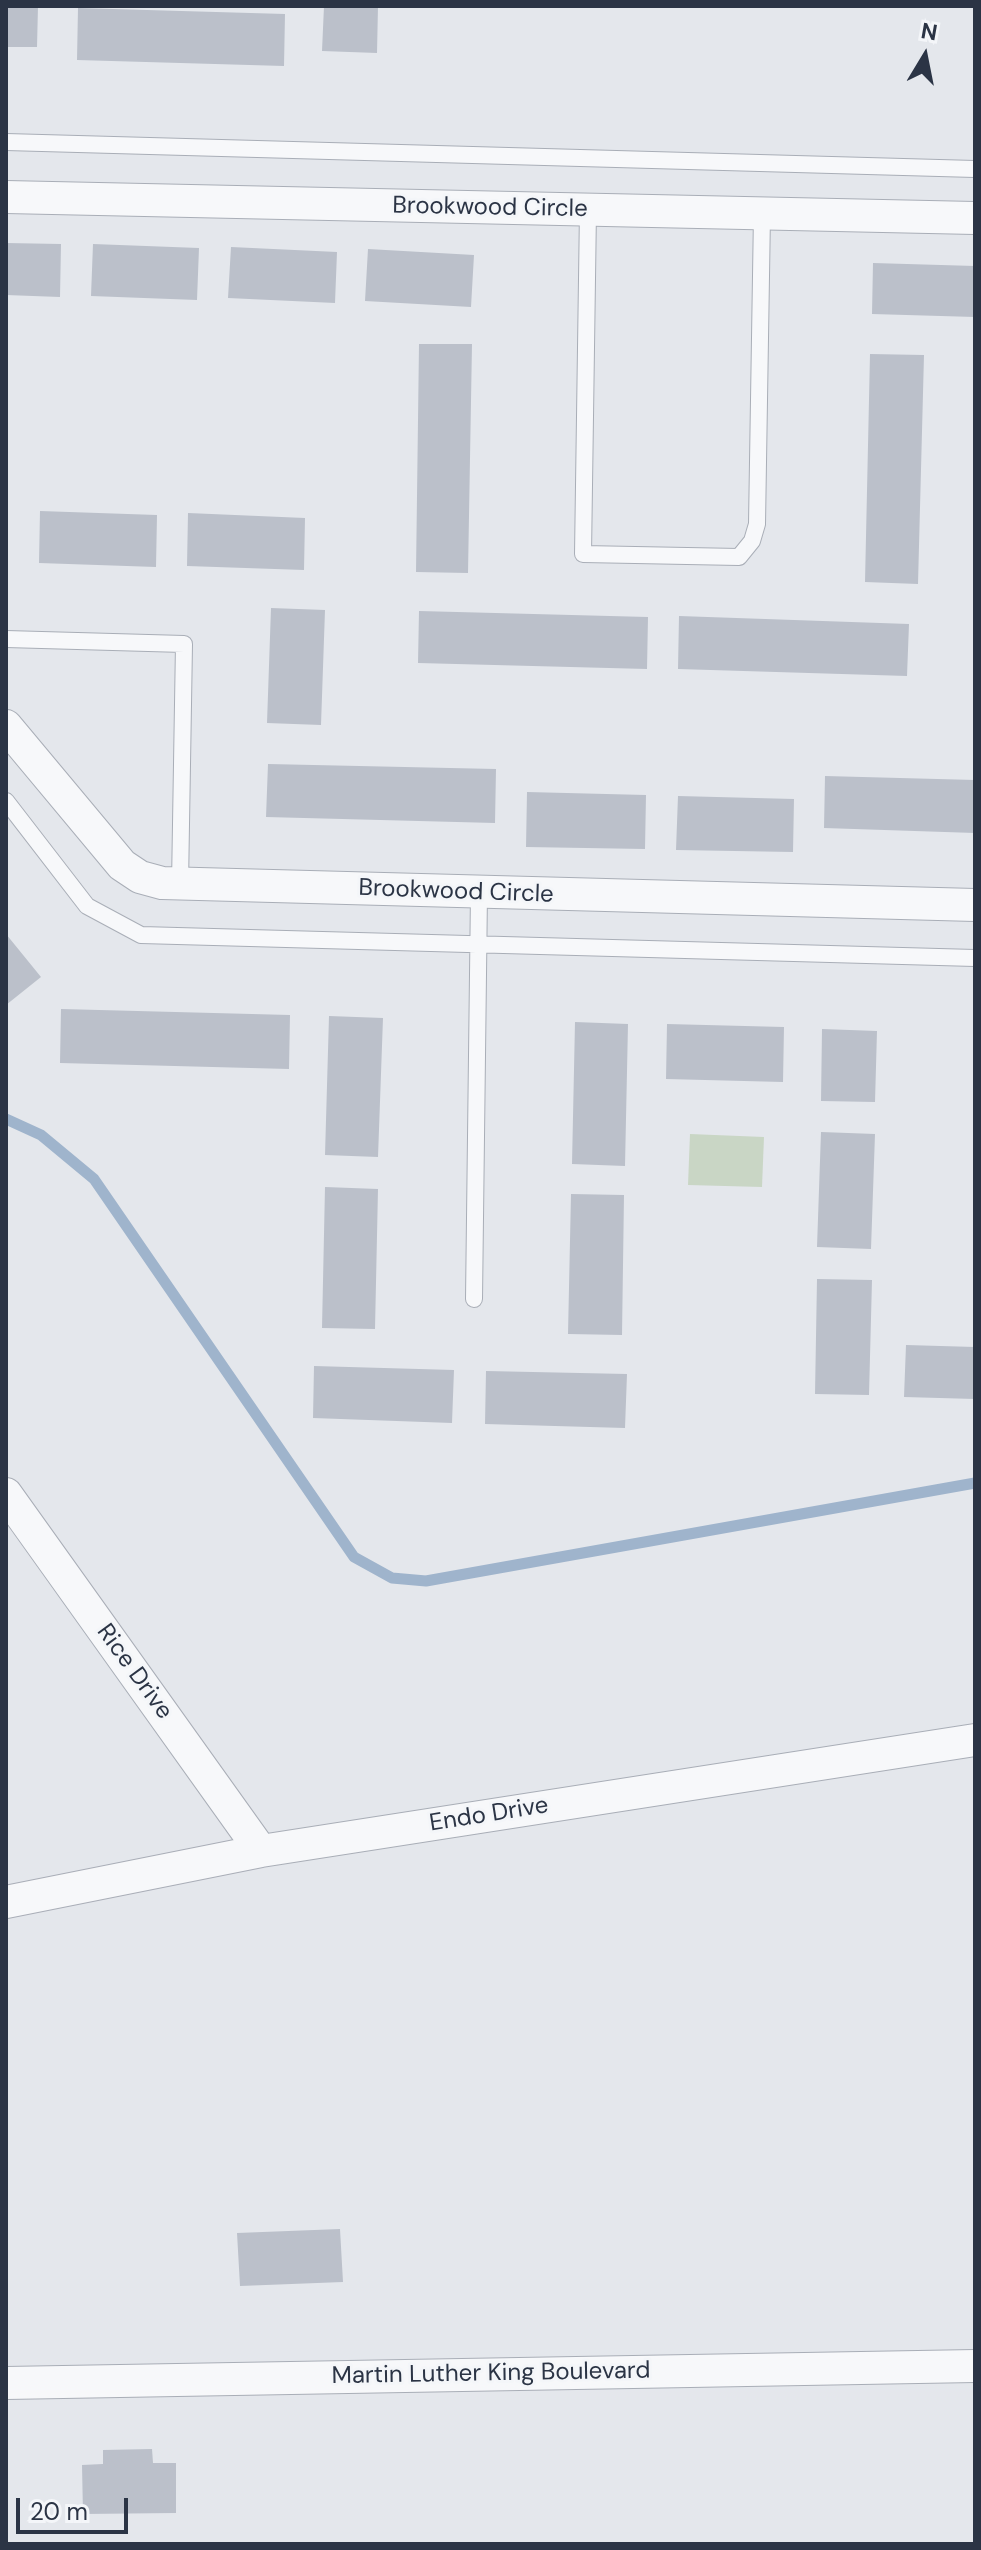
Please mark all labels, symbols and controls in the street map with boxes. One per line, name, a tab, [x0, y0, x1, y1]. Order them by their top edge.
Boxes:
north arrow	[885, 16, 965, 96]
text: N	[919, 16, 940, 48]
street label: Brookwood Circle	[392, 192, 588, 224]
street label: Brookwood Circle	[358, 874, 554, 910]
street label: Rice Drive	[90, 1619, 178, 1725]
street label: Endo Drive	[428, 1791, 550, 1839]
street label: Martin Luther King Boulevard	[331, 2357, 651, 2391]
scale bar	[20, 2482, 132, 2532]
text: 20 m	[30, 2496, 88, 2527]

